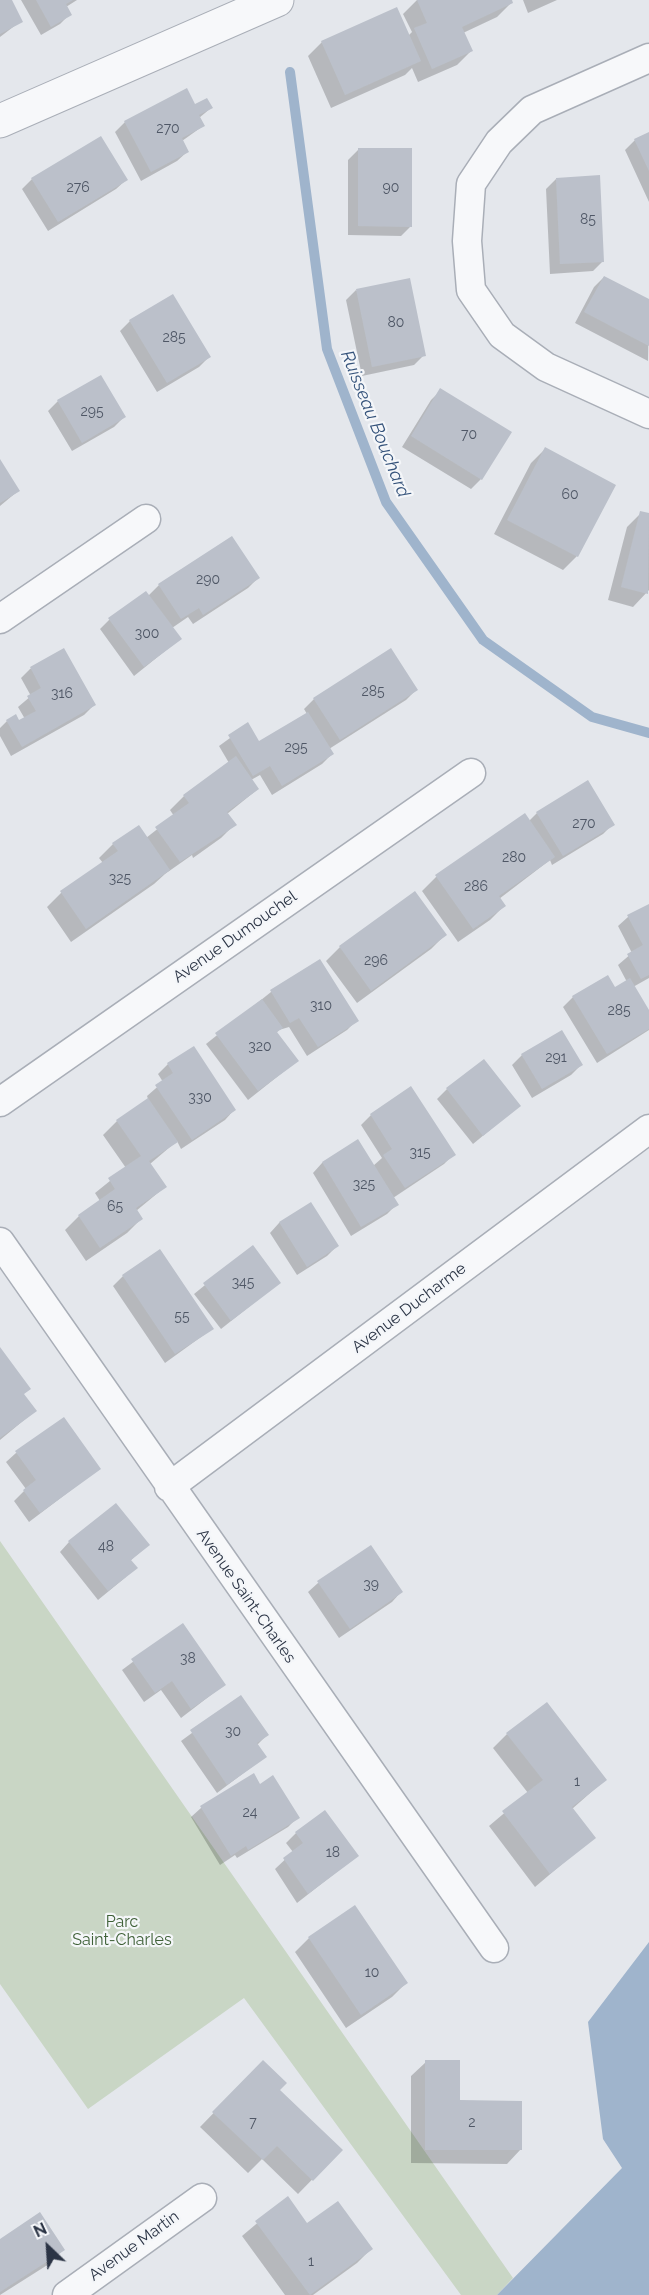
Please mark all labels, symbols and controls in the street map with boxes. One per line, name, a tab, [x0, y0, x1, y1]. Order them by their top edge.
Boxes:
house number: 270	[156, 121, 180, 137]
house number: 276	[66, 180, 90, 196]
house number: 90	[383, 180, 399, 196]
house number: 85	[580, 212, 596, 228]
house number: 80	[388, 315, 404, 331]
house number: 285	[162, 330, 186, 346]
water label: Ruisseau Bouchard	[336, 347, 414, 501]
house number: 295	[80, 404, 104, 420]
house number: 70	[461, 427, 477, 443]
house number: 60	[561, 487, 579, 503]
house number: 290	[196, 572, 220, 588]
house number: 300	[135, 626, 159, 642]
house number: 285	[361, 684, 385, 700]
house number: 316	[51, 686, 73, 702]
house number: 295	[284, 740, 308, 756]
house number: 270	[572, 816, 596, 832]
house number: 280	[502, 850, 526, 866]
house number: 325	[109, 871, 131, 887]
house number: 286	[464, 879, 488, 895]
street label: Avenue Dumouchel	[169, 887, 301, 987]
house number: 296	[364, 953, 388, 969]
house number: 310	[310, 998, 332, 1014]
house number: 285	[607, 1003, 631, 1019]
house number: 320	[248, 1039, 272, 1055]
house number: 291	[545, 1050, 567, 1066]
house number: 330	[188, 1090, 212, 1106]
house number: 315	[409, 1145, 431, 1161]
house number: 325	[353, 1177, 375, 1193]
house number: 65	[107, 1199, 123, 1215]
street label: Avenue Ducharme	[348, 1259, 470, 1357]
house number: 345	[232, 1275, 254, 1291]
house number: 55	[174, 1309, 190, 1325]
street label: Avenue Saint-Charles	[192, 1525, 300, 1667]
house number: 48	[98, 1539, 114, 1555]
house number: 39	[363, 1577, 379, 1593]
house number: 38	[180, 1651, 196, 1667]
house number: 30	[225, 1724, 241, 1740]
house number: 1	[574, 1774, 580, 1790]
house number: 24	[243, 1805, 257, 1821]
house number: 18	[326, 1845, 340, 1861]
park label: Parc Saint-Charles	[72, 1912, 172, 1950]
house number: 10	[365, 1965, 379, 1981]
house number: 7	[249, 2115, 257, 2131]
house number: 2	[468, 2115, 476, 2131]
street label: Avenue Martin	[85, 2207, 183, 2285]
north arrow	[18, 2217, 78, 2277]
text: N	[31, 2219, 50, 2241]
house number: 1	[308, 2254, 314, 2270]

